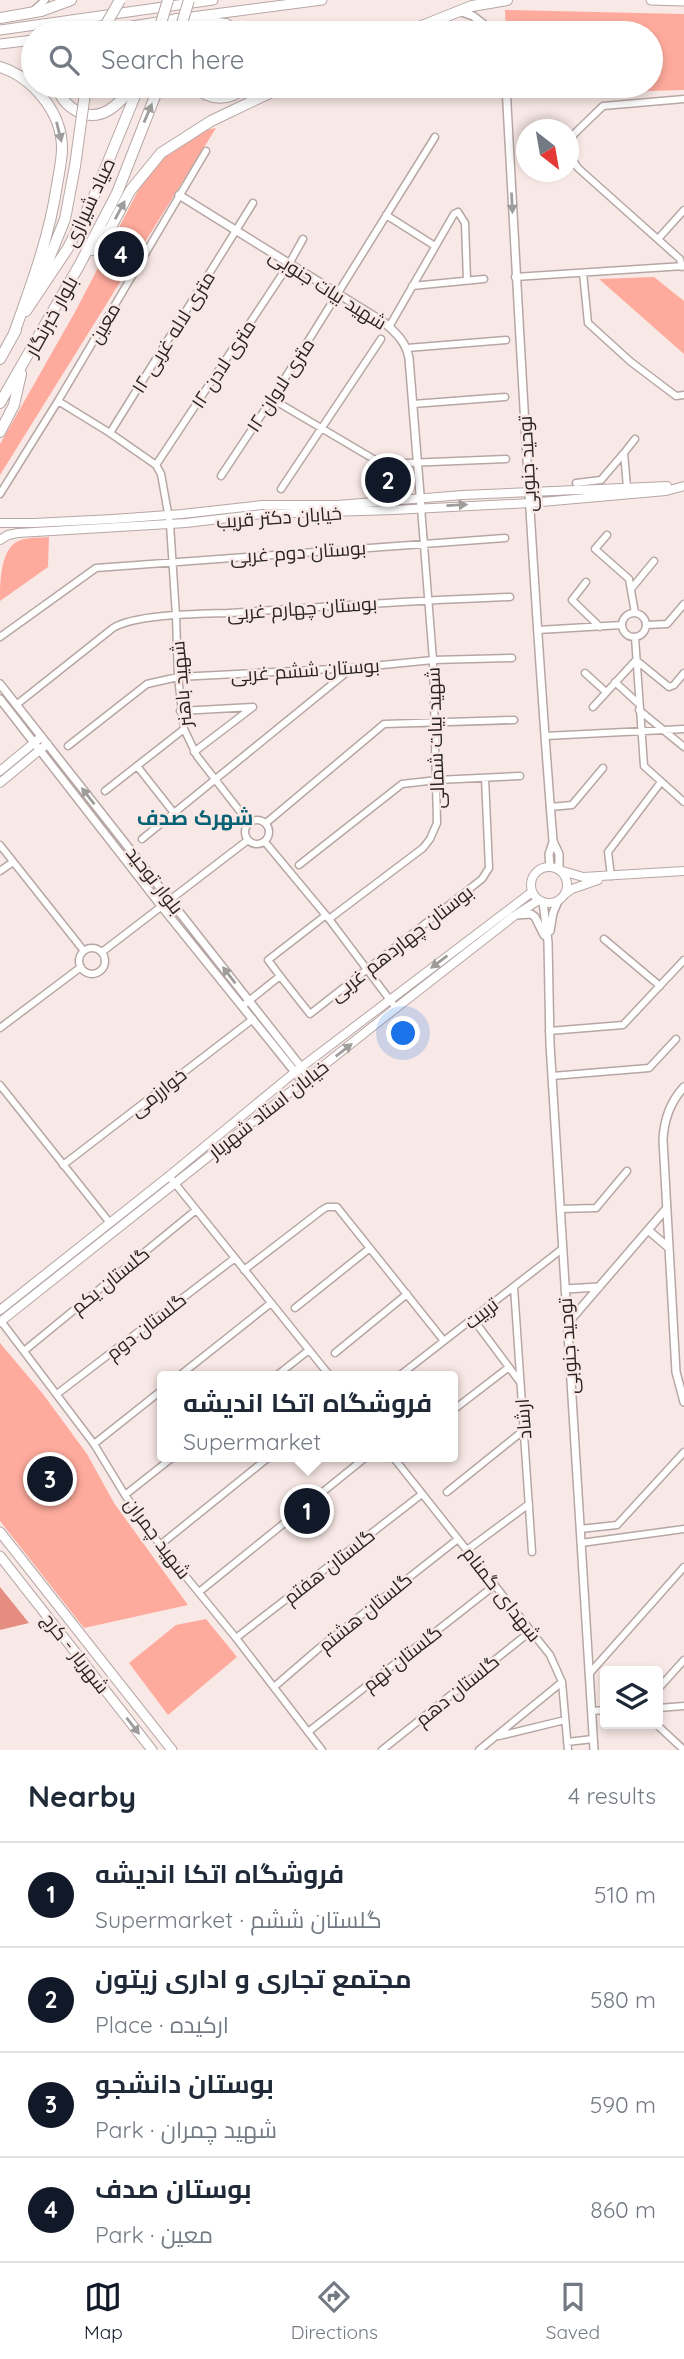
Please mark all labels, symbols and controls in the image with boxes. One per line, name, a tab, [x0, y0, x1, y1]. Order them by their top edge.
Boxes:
search box	[21, 21, 663, 98]
icon: search	[45, 41, 83, 79]
text: Search here	[101, 43, 245, 76]
one-way arrow	[142, 102, 153, 123]
north arrow	[516, 119, 579, 182]
one-way arrow	[54, 122, 65, 144]
street label: صیاد شیرازی	[58, 154, 120, 250]
one-way arrow	[506, 192, 517, 214]
one-way arrow	[114, 199, 126, 219]
pin: 4	[98, 228, 144, 280]
street label: شهید بیات جنوبی	[265, 243, 391, 335]
street label: ۱۲ متری لاله غربی	[126, 267, 220, 397]
street label: بلوار خبرنگار	[19, 272, 83, 361]
street label: معین	[83, 298, 125, 348]
street label: ۱۲ متری لادن	[185, 315, 261, 413]
street label: ۱۲ متری لاوان	[241, 334, 319, 436]
street label: توحید جنوبی	[512, 415, 542, 513]
pin: 2	[365, 454, 411, 506]
one-way arrow	[446, 500, 468, 511]
street label: خیابان دکتر قریب	[216, 501, 342, 533]
street label: بوستان دوم غربی	[229, 535, 367, 571]
street label: بوستان چهارم غربی	[226, 591, 378, 627]
street label: شهید باهنر	[165, 640, 197, 729]
street label: بوستان ششم غربی	[230, 653, 380, 689]
street label: شهید بیات شمالی	[421, 667, 449, 809]
one-way arrow	[81, 788, 96, 806]
district label: شهرک صدف	[137, 804, 253, 831]
street label: بلوار توحید	[121, 841, 189, 919]
street label: بوستان چهاردهم غربی	[325, 880, 479, 1008]
one-way arrow	[429, 955, 448, 969]
one-way arrow	[222, 966, 237, 984]
your location	[386, 1016, 420, 1050]
one-way arrow	[335, 1043, 352, 1058]
street label: خیابان استاد شهریار	[202, 1055, 333, 1164]
street label: خوارزمی	[125, 1062, 191, 1122]
street label: گلستان یکم	[66, 1241, 155, 1321]
street label: گلستان دوم	[101, 1287, 192, 1366]
street label: تربیت	[459, 1292, 503, 1334]
street label: توحید جنوبی	[553, 1297, 583, 1395]
popup	[157, 1371, 458, 1462]
text: فروشگاه اتکا اندیشه	[183, 1386, 432, 1419]
street label: ارشاد	[510, 1398, 536, 1440]
text: Supermarket	[183, 1427, 321, 1456]
pin: 3	[27, 1453, 73, 1505]
pin: 1	[284, 1485, 330, 1537]
street label: شهید چمران	[119, 1492, 196, 1584]
street label: گلستان هفتم	[279, 1523, 381, 1611]
street label: شهدای گمنام	[456, 1542, 547, 1648]
street label: گلستان هشتم	[313, 1567, 418, 1659]
street label: شهریار - کرج	[35, 1608, 115, 1699]
street label: گلستان نهم	[358, 1620, 448, 1698]
street label: گلستان دهم	[410, 1649, 505, 1733]
map controls	[600, 1666, 663, 1729]
button: layers	[600, 1666, 663, 1729]
one-way arrow	[126, 1716, 141, 1734]
text: Nearby	[28, 1777, 136, 1815]
text: 4 results	[568, 1781, 656, 1810]
text: فروشگاه اتکا اندیشه	[95, 1857, 344, 1890]
text: 1	[47, 1880, 55, 1909]
text: 510 m	[594, 1880, 656, 1909]
text: Supermarket · گلستان ششم	[95, 1905, 382, 1934]
text: مجتمع تجاری و اداری زیتون	[95, 1962, 412, 1995]
text: 2	[44, 1985, 58, 2014]
text: 580 m	[590, 1985, 656, 2014]
text: Place · ارکیده	[95, 2010, 229, 2039]
text: بوستان دانشجو	[95, 2067, 274, 2100]
text: 3	[45, 2090, 57, 2119]
text: 590 m	[590, 2090, 656, 2119]
text: Park · شهید چمران	[95, 2115, 277, 2144]
text: بوستان صدف	[95, 2172, 252, 2205]
text: 4	[44, 2195, 58, 2224]
text: 860 m	[590, 2195, 656, 2224]
text: Park · معین	[95, 2220, 213, 2249]
tab: Map	[84, 2278, 123, 2344]
tab: Directions	[291, 2278, 378, 2344]
tab: Saved	[546, 2278, 600, 2344]

